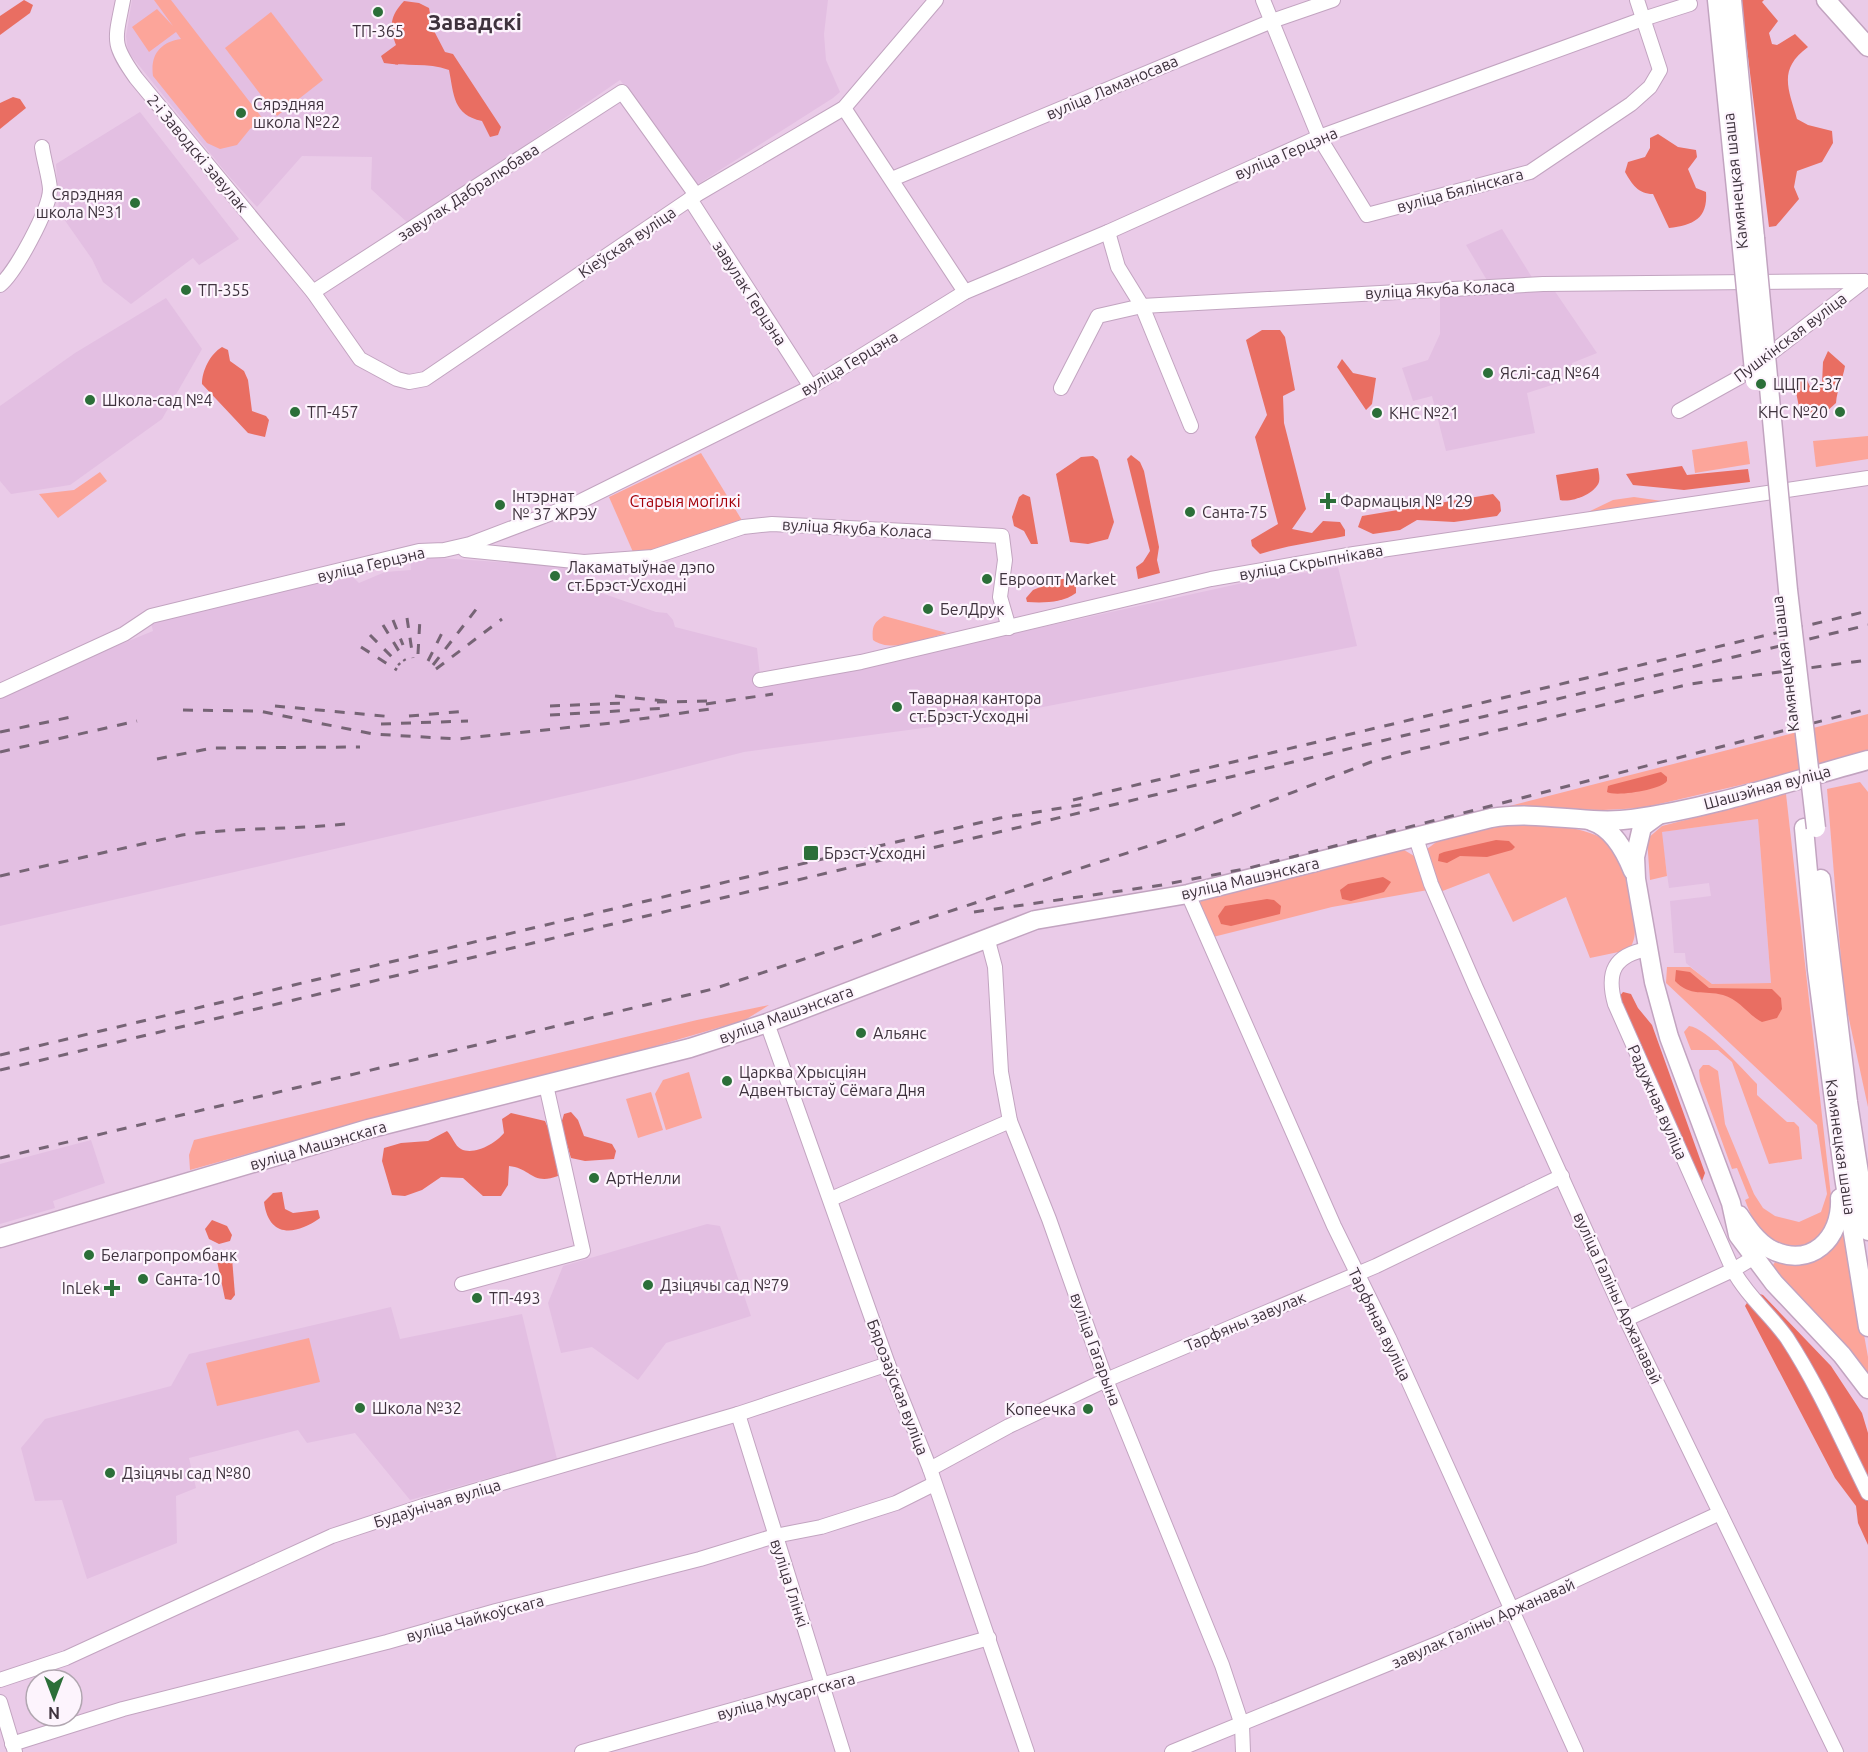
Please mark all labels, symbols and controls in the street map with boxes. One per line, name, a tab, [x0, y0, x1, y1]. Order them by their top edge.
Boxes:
marker: ТП-365	[371, 5, 385, 19]
district label: Завадскі	[428, 9, 522, 34]
place label: ТП-365	[352, 22, 404, 40]
street label: вуліца Ламаносава	[1043, 51, 1181, 123]
street label: 2-і Заводскі завулак	[144, 91, 252, 215]
place label: Сярэдняя школа №22	[253, 95, 340, 131]
marker: Сярэдняя школа №22	[234, 106, 248, 120]
street label: Камянецкая шаша	[1719, 112, 1751, 250]
street label: вуліца Герцэна	[1232, 123, 1340, 183]
street label: завулак Дабралюбава	[394, 140, 542, 244]
street label: вуліца Бялінскага	[1395, 164, 1525, 216]
place label: Сярэдняя школа №31	[36, 185, 123, 221]
marker: Сярэдняя школа №31	[128, 196, 142, 210]
street label: Кіеўская вуліца	[575, 203, 679, 281]
street label: завулак Герцэна	[710, 237, 790, 349]
street label: вуліца Якуба Коласа	[1365, 276, 1515, 302]
place label: ТП-355	[198, 281, 250, 299]
marker: ТП-355	[179, 283, 193, 297]
street label: Пушкінская вуліца	[1730, 289, 1850, 385]
street label: вуліца Герцэна	[797, 327, 901, 399]
place label: Яслі-сад №64	[1500, 364, 1600, 382]
marker: Яслі-сад №64	[1481, 366, 1495, 380]
place label: ЦЦП 2-37	[1773, 375, 1842, 393]
marker: ЦЦП 2-37	[1754, 377, 1768, 391]
place label: Школа-сад №4	[102, 391, 212, 409]
marker: Школа-сад №4	[83, 393, 97, 407]
place label: ТП-457	[307, 403, 359, 421]
place label: КНС №20	[1758, 403, 1828, 421]
place label: КНС №21	[1389, 404, 1459, 422]
marker: ТП-457	[288, 405, 302, 419]
marker: КНС №20	[1833, 405, 1847, 419]
marker: КНС №21	[1370, 406, 1384, 420]
place label: Інтэрнат № 37 ЖРЭУ	[512, 487, 597, 523]
park label: Старыя могілкі	[629, 492, 741, 510]
place label: Фармацыя № 129	[1340, 492, 1473, 510]
marker: Фармацыя № 129	[1321, 494, 1335, 508]
marker: Інтэрнат № 37 ЖРЭУ	[493, 498, 507, 512]
place label: Санта-75	[1202, 503, 1267, 521]
marker: Санта-75	[1183, 505, 1197, 519]
street label: вуліца Якуба Коласа	[782, 515, 932, 541]
street label: вуліца Скрыпнікава	[1238, 540, 1384, 584]
street label: вуліца Герцэна	[315, 543, 427, 585]
place label: Лакаматыўнае дэпо ст.Брэст-Усходні	[567, 558, 715, 594]
marker: Лакаматыўнае дэпо ст.Брэст-Усходні	[548, 569, 562, 583]
place label: Евроопт Market	[999, 570, 1117, 588]
marker: Евроопт Market	[980, 572, 994, 586]
street label: Камянецкая шаша	[1768, 595, 1802, 733]
place label: БелДрук	[940, 600, 1005, 618]
marker: БелДрук	[921, 602, 935, 616]
place label: Таварная кантора ст.Брэст-Усходні	[909, 689, 1042, 725]
marker: Таварная кантора ст.Брэст-Усходні	[890, 700, 904, 714]
street label: Шашэйная вуліца	[1701, 761, 1833, 813]
marker: Брэст-Усходні	[802, 844, 820, 862]
place label: Брэст-Усходні	[824, 844, 926, 862]
street label: вуліца Машэнскага	[1179, 853, 1321, 903]
street label: вуліца Машэнскага	[716, 981, 856, 1047]
place label: Альянс	[873, 1024, 927, 1042]
marker: Альянс	[854, 1026, 868, 1040]
street label: Радужная вуліца	[1625, 1042, 1691, 1162]
place label: Царква Хрысціян Адвентыстаў Сёмага Дня	[739, 1063, 925, 1099]
marker: Царква Хрысціян Адвентыстаў Сёмага Дня	[720, 1074, 734, 1088]
street label: Камянецкая шаша	[1823, 1078, 1859, 1216]
street label: вуліца Машэнскага	[248, 1117, 388, 1173]
place label: АртНелли	[606, 1169, 681, 1187]
marker: АртНелли	[587, 1171, 601, 1185]
street label: вуліца Галіны Аржанавай	[1570, 1209, 1666, 1387]
place label: Белагропромбанк	[101, 1246, 237, 1264]
marker: Белагропромбанк	[82, 1248, 96, 1262]
street label: Тарфяная вуліца	[1345, 1265, 1415, 1383]
place label: Санта-10	[155, 1270, 220, 1288]
marker: Санта-10	[136, 1272, 150, 1286]
place label: Дзіцячы сад №79	[660, 1276, 789, 1294]
marker: Дзіцячы сад №79	[641, 1278, 655, 1292]
place label: InLek	[62, 1279, 100, 1297]
marker: InLek	[105, 1281, 119, 1295]
street label: Тарфяны завулак	[1182, 1287, 1308, 1355]
place label: ТП-493	[489, 1289, 541, 1307]
street label: вуліца Гагарына	[1067, 1290, 1125, 1408]
marker: ТП-493	[470, 1291, 484, 1305]
street label: Бярозаўская вуліца	[864, 1317, 932, 1457]
place label: Школа №32	[372, 1399, 462, 1417]
place label: Копеечка	[1005, 1400, 1076, 1418]
marker: Школа №32	[353, 1401, 367, 1415]
marker: Копеечка	[1081, 1402, 1095, 1416]
place label: Дзіцячы сад №80	[122, 1464, 251, 1482]
marker: Дзіцячы сад №80	[103, 1466, 117, 1480]
street label: Будаўнічая вуліца	[371, 1475, 503, 1531]
street label: вуліца Глінкі	[767, 1537, 813, 1629]
street label: завулак Галіны Аржанавай	[1389, 1574, 1577, 1672]
street label: вуліца Чайкоўскага	[404, 1591, 546, 1645]
north arrow	[24, 1668, 84, 1728]
street label: вуліца Мусаргскага	[715, 1669, 857, 1723]
text: N	[48, 1704, 60, 1722]

